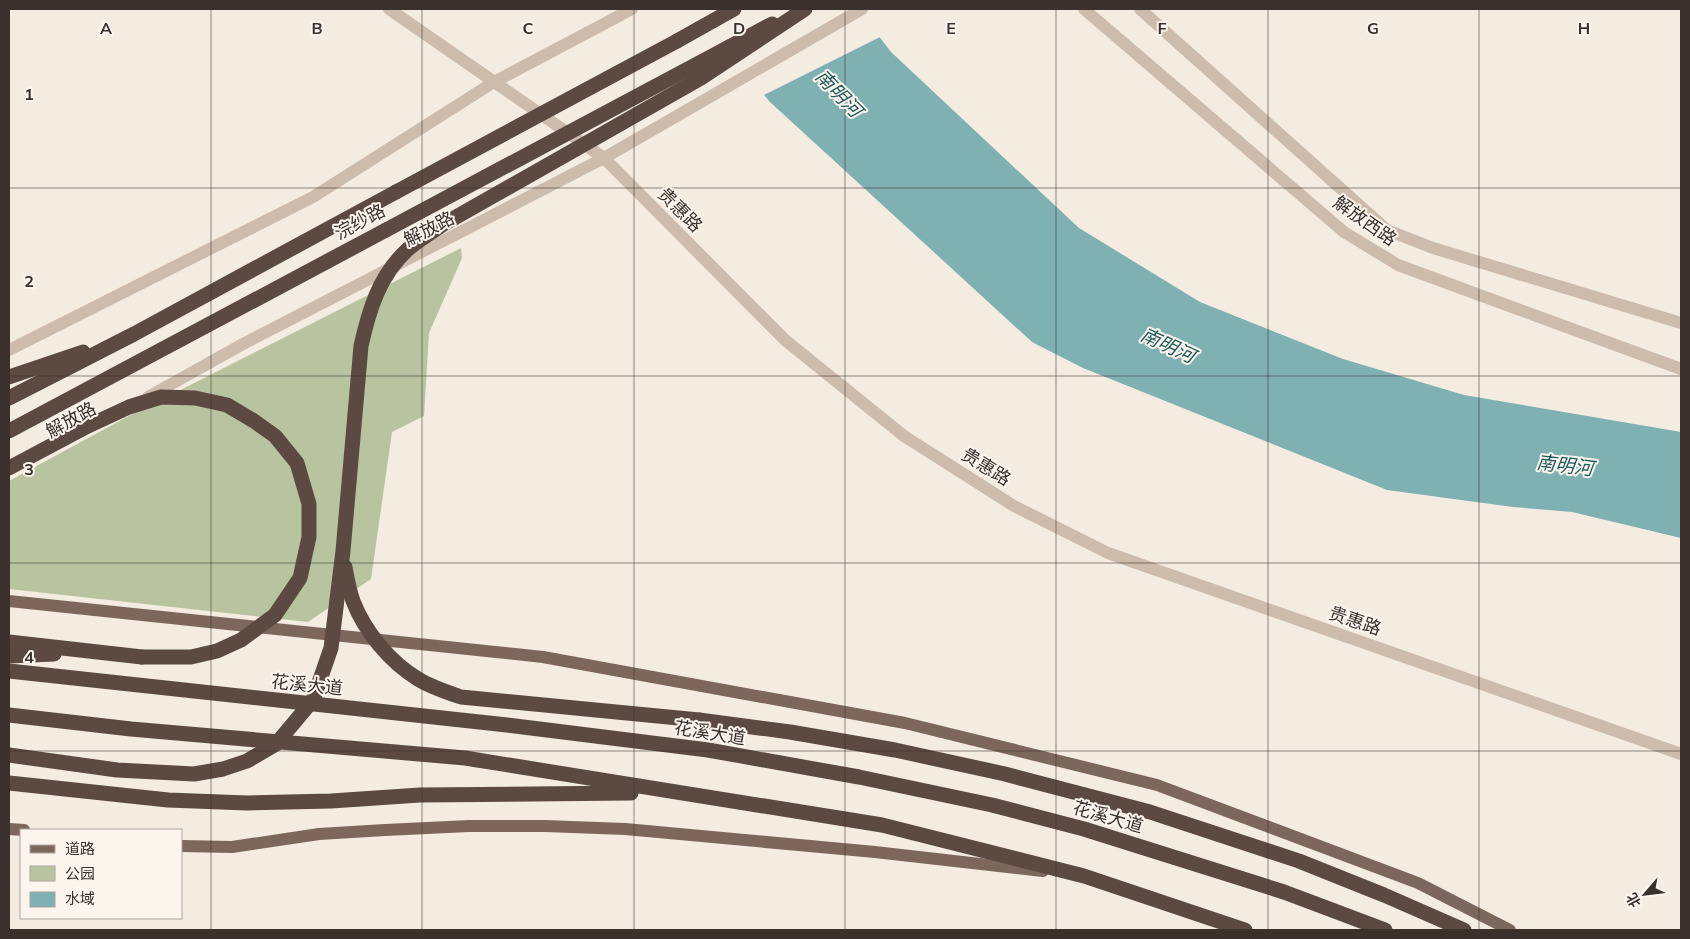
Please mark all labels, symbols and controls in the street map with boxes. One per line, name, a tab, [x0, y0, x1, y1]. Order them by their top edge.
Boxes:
text: A	[100, 18, 112, 38]
text: B	[311, 18, 323, 38]
text: C	[523, 18, 534, 38]
text: D	[733, 18, 745, 38]
text: E	[946, 18, 956, 38]
text: F	[1157, 18, 1167, 38]
text: G	[1367, 18, 1379, 38]
text: H	[1578, 18, 1590, 38]
water label: 南明河	[811, 64, 870, 125]
text: 1	[24, 84, 34, 104]
street label: 贵惠路	[653, 182, 708, 237]
street label: 解放西路	[1329, 191, 1401, 251]
street label: 浣纱路	[331, 199, 389, 244]
street label: 解放路	[399, 206, 458, 251]
text: 2	[24, 271, 34, 291]
water label: 南明河	[1137, 322, 1203, 370]
street label: 解放路	[42, 396, 100, 443]
street label: 贵惠路	[957, 443, 1015, 491]
water label: 南明河	[1535, 450, 1599, 481]
text: 3	[24, 459, 34, 479]
street label: 贵惠路	[1326, 601, 1384, 640]
text: 4	[24, 647, 34, 667]
street label: 花溪大道	[270, 669, 344, 700]
street label: 花溪大道	[673, 716, 747, 749]
street label: 花溪大道	[1070, 796, 1146, 837]
legend	[20, 829, 182, 919]
text: 道路	[65, 839, 95, 858]
text: 公园	[65, 864, 95, 883]
north arrow	[1620, 869, 1670, 919]
text: 水域	[65, 889, 95, 908]
text: 北	[1622, 890, 1645, 911]

